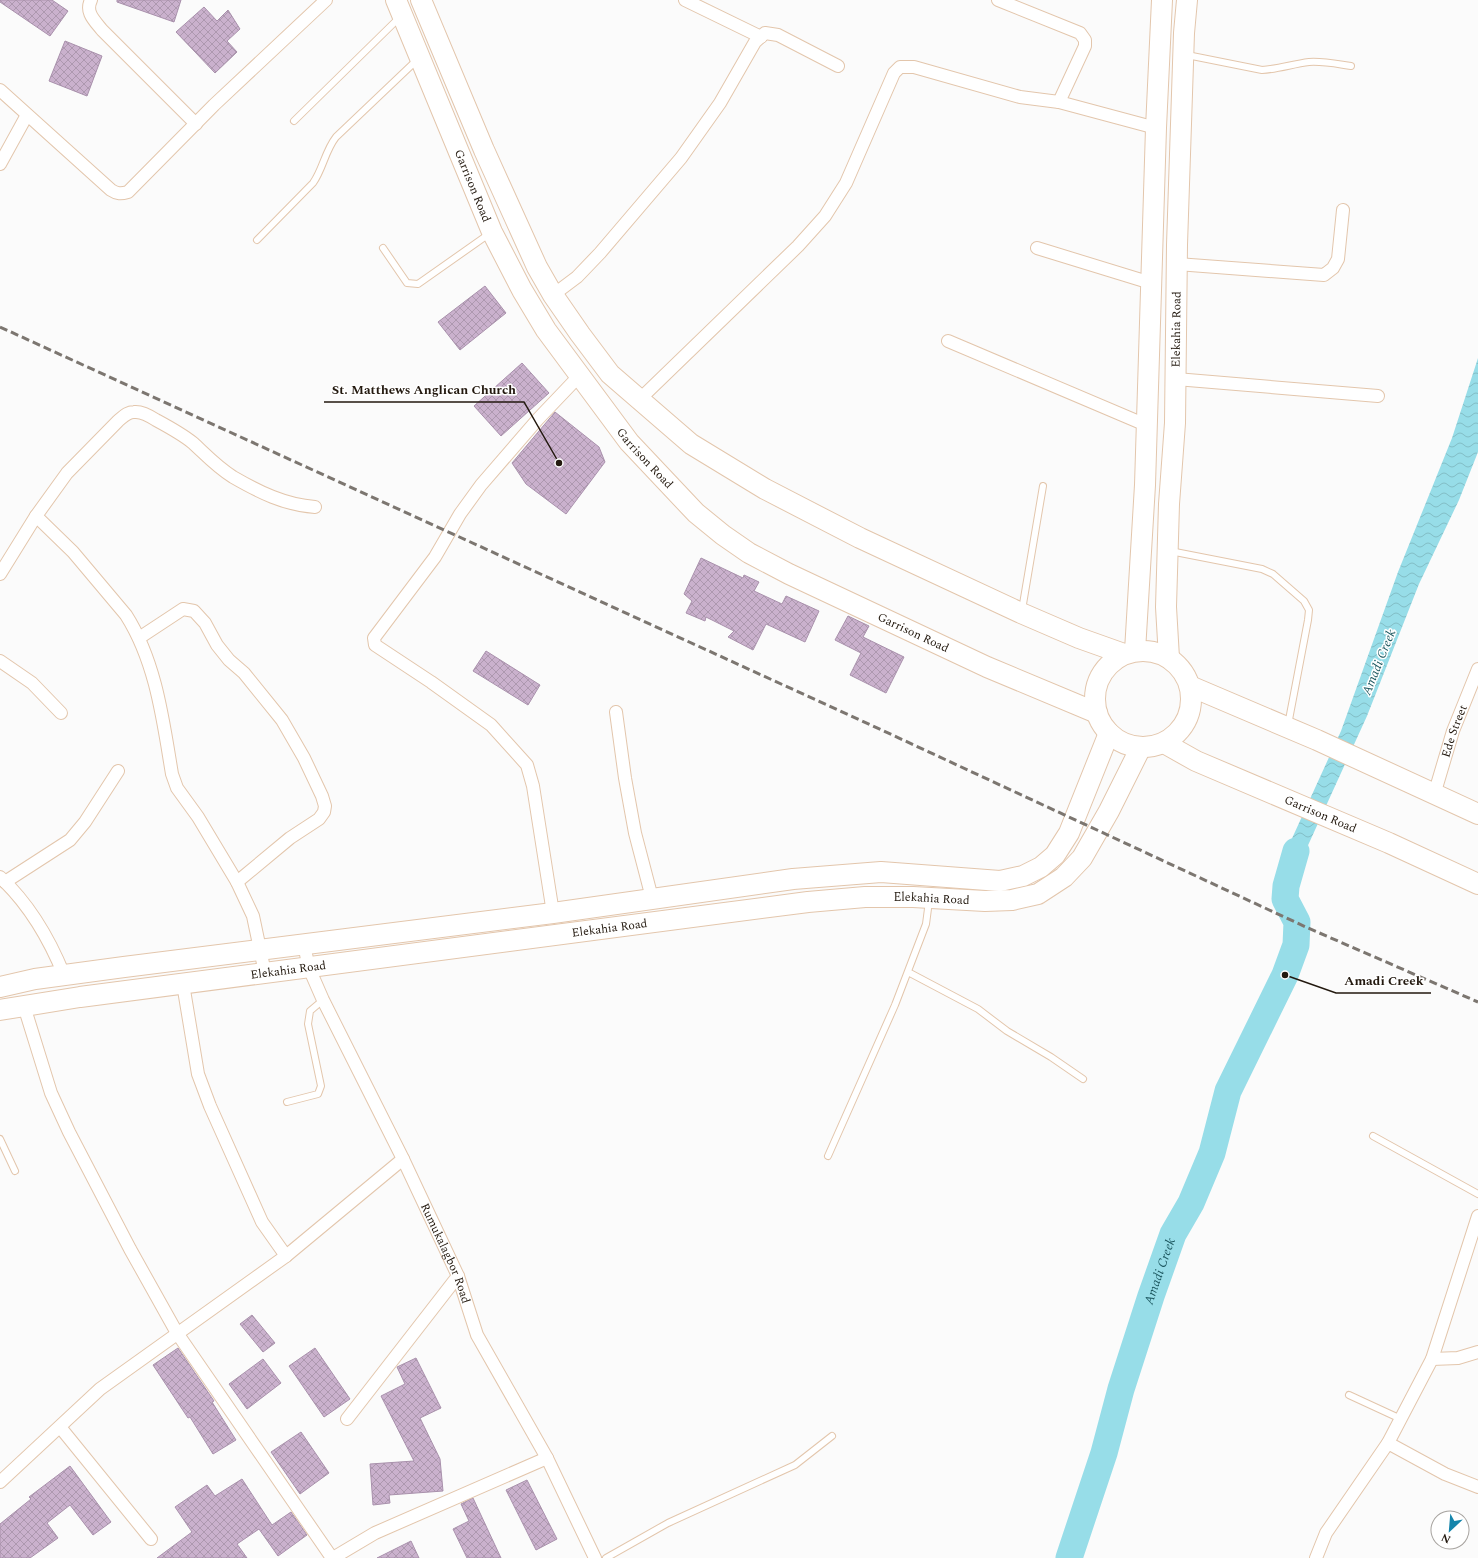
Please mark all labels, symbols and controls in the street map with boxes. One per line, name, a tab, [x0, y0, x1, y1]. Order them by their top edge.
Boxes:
street label: Garrison Road	[449, 146, 496, 225]
street label: Elekahia Road	[1166, 291, 1186, 368]
callout: St. Matthews Anglican Church	[324, 377, 524, 402]
text: St. Matthews Anglican Church	[332, 380, 516, 400]
street label: Garrison Road	[612, 423, 678, 493]
street label: Garrison Road	[874, 607, 952, 657]
water label: Amadi Creek	[1356, 626, 1401, 699]
street label: Ede Street	[1436, 702, 1472, 760]
street label: Garrison Road	[1281, 790, 1360, 838]
street label: Elekahia Road	[893, 887, 970, 910]
street label: Elekahia Road	[570, 914, 649, 942]
street label: Elekahia Road	[249, 955, 327, 984]
callout: Amadi Creek	[1336, 968, 1431, 993]
text: Amadi Creek	[1344, 971, 1424, 991]
street label: Rumukalagbor Road	[415, 1200, 476, 1306]
water label: Amadi Creek	[1139, 1235, 1181, 1308]
north arrow	[1430, 1510, 1470, 1550]
text: N	[1438, 1529, 1454, 1548]

